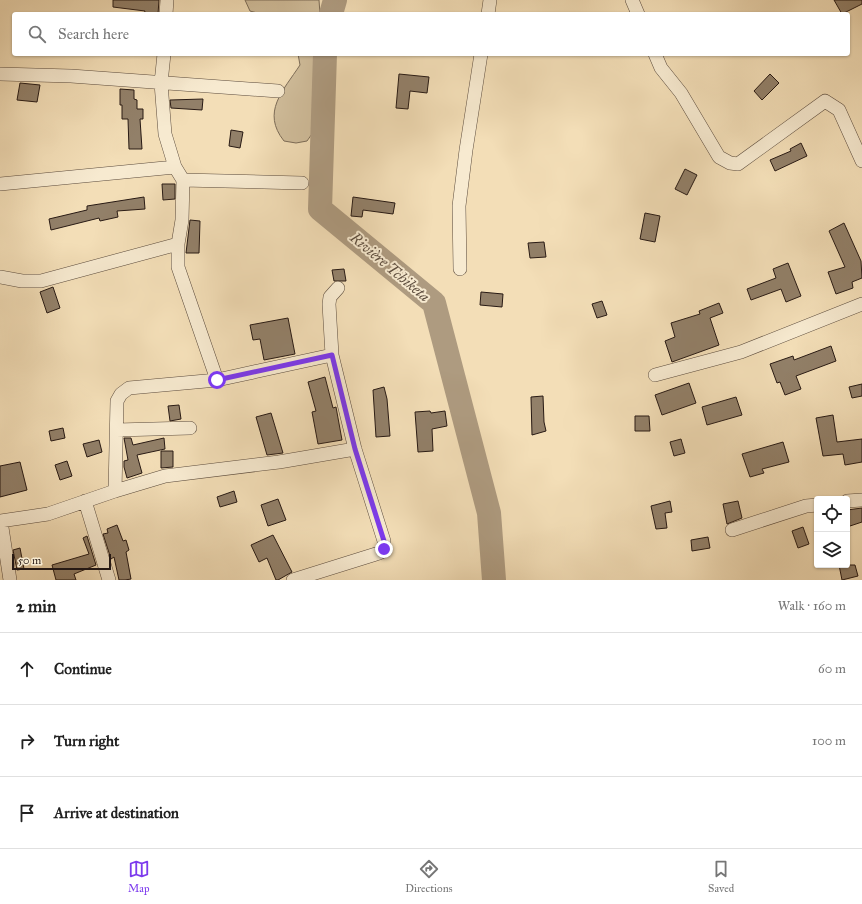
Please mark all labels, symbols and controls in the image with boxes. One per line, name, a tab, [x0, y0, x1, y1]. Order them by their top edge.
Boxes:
search box	[12, 12, 850, 56]
icon: search	[26, 23, 48, 45]
text: Search here	[58, 25, 129, 43]
water label: Rivière Tchiketa	[346, 228, 433, 305]
route start	[208, 371, 226, 389]
map controls	[814, 496, 850, 568]
button: locate	[814, 496, 850, 532]
button: layers	[814, 532, 850, 568]
route end	[375, 540, 393, 558]
scale bar	[12, 552, 111, 571]
text: 50 m	[18, 554, 41, 567]
text: 2 min	[16, 596, 56, 617]
text: Walk · 160 m	[778, 598, 846, 614]
icon: ahead	[16, 658, 38, 680]
text: Continue	[54, 660, 112, 678]
text: 60 m	[818, 661, 846, 677]
icon: right	[16, 730, 38, 752]
text: Turn right	[54, 732, 119, 750]
text: 100 m	[812, 733, 846, 749]
icon: arrive	[16, 802, 38, 824]
text: Arrive at destination	[54, 804, 179, 822]
tab: Map	[128, 858, 150, 895]
tab: Directions	[405, 858, 453, 895]
tab: Saved	[708, 858, 734, 895]

